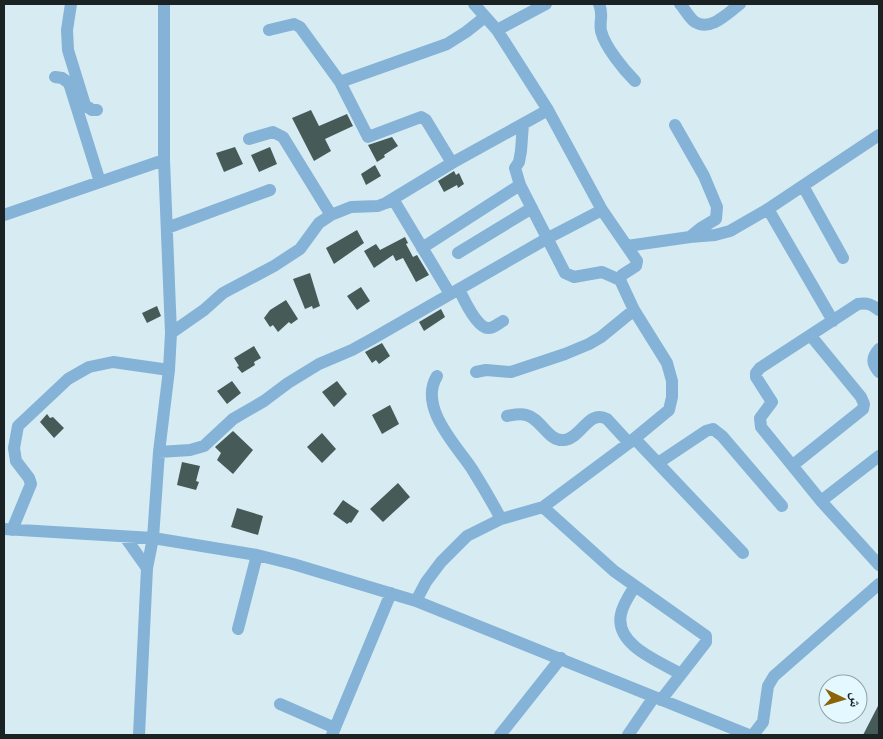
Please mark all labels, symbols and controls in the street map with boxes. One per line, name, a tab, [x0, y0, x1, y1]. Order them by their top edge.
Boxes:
north arrow	[818, 674, 868, 724]
text: ش	[846, 692, 866, 708]

